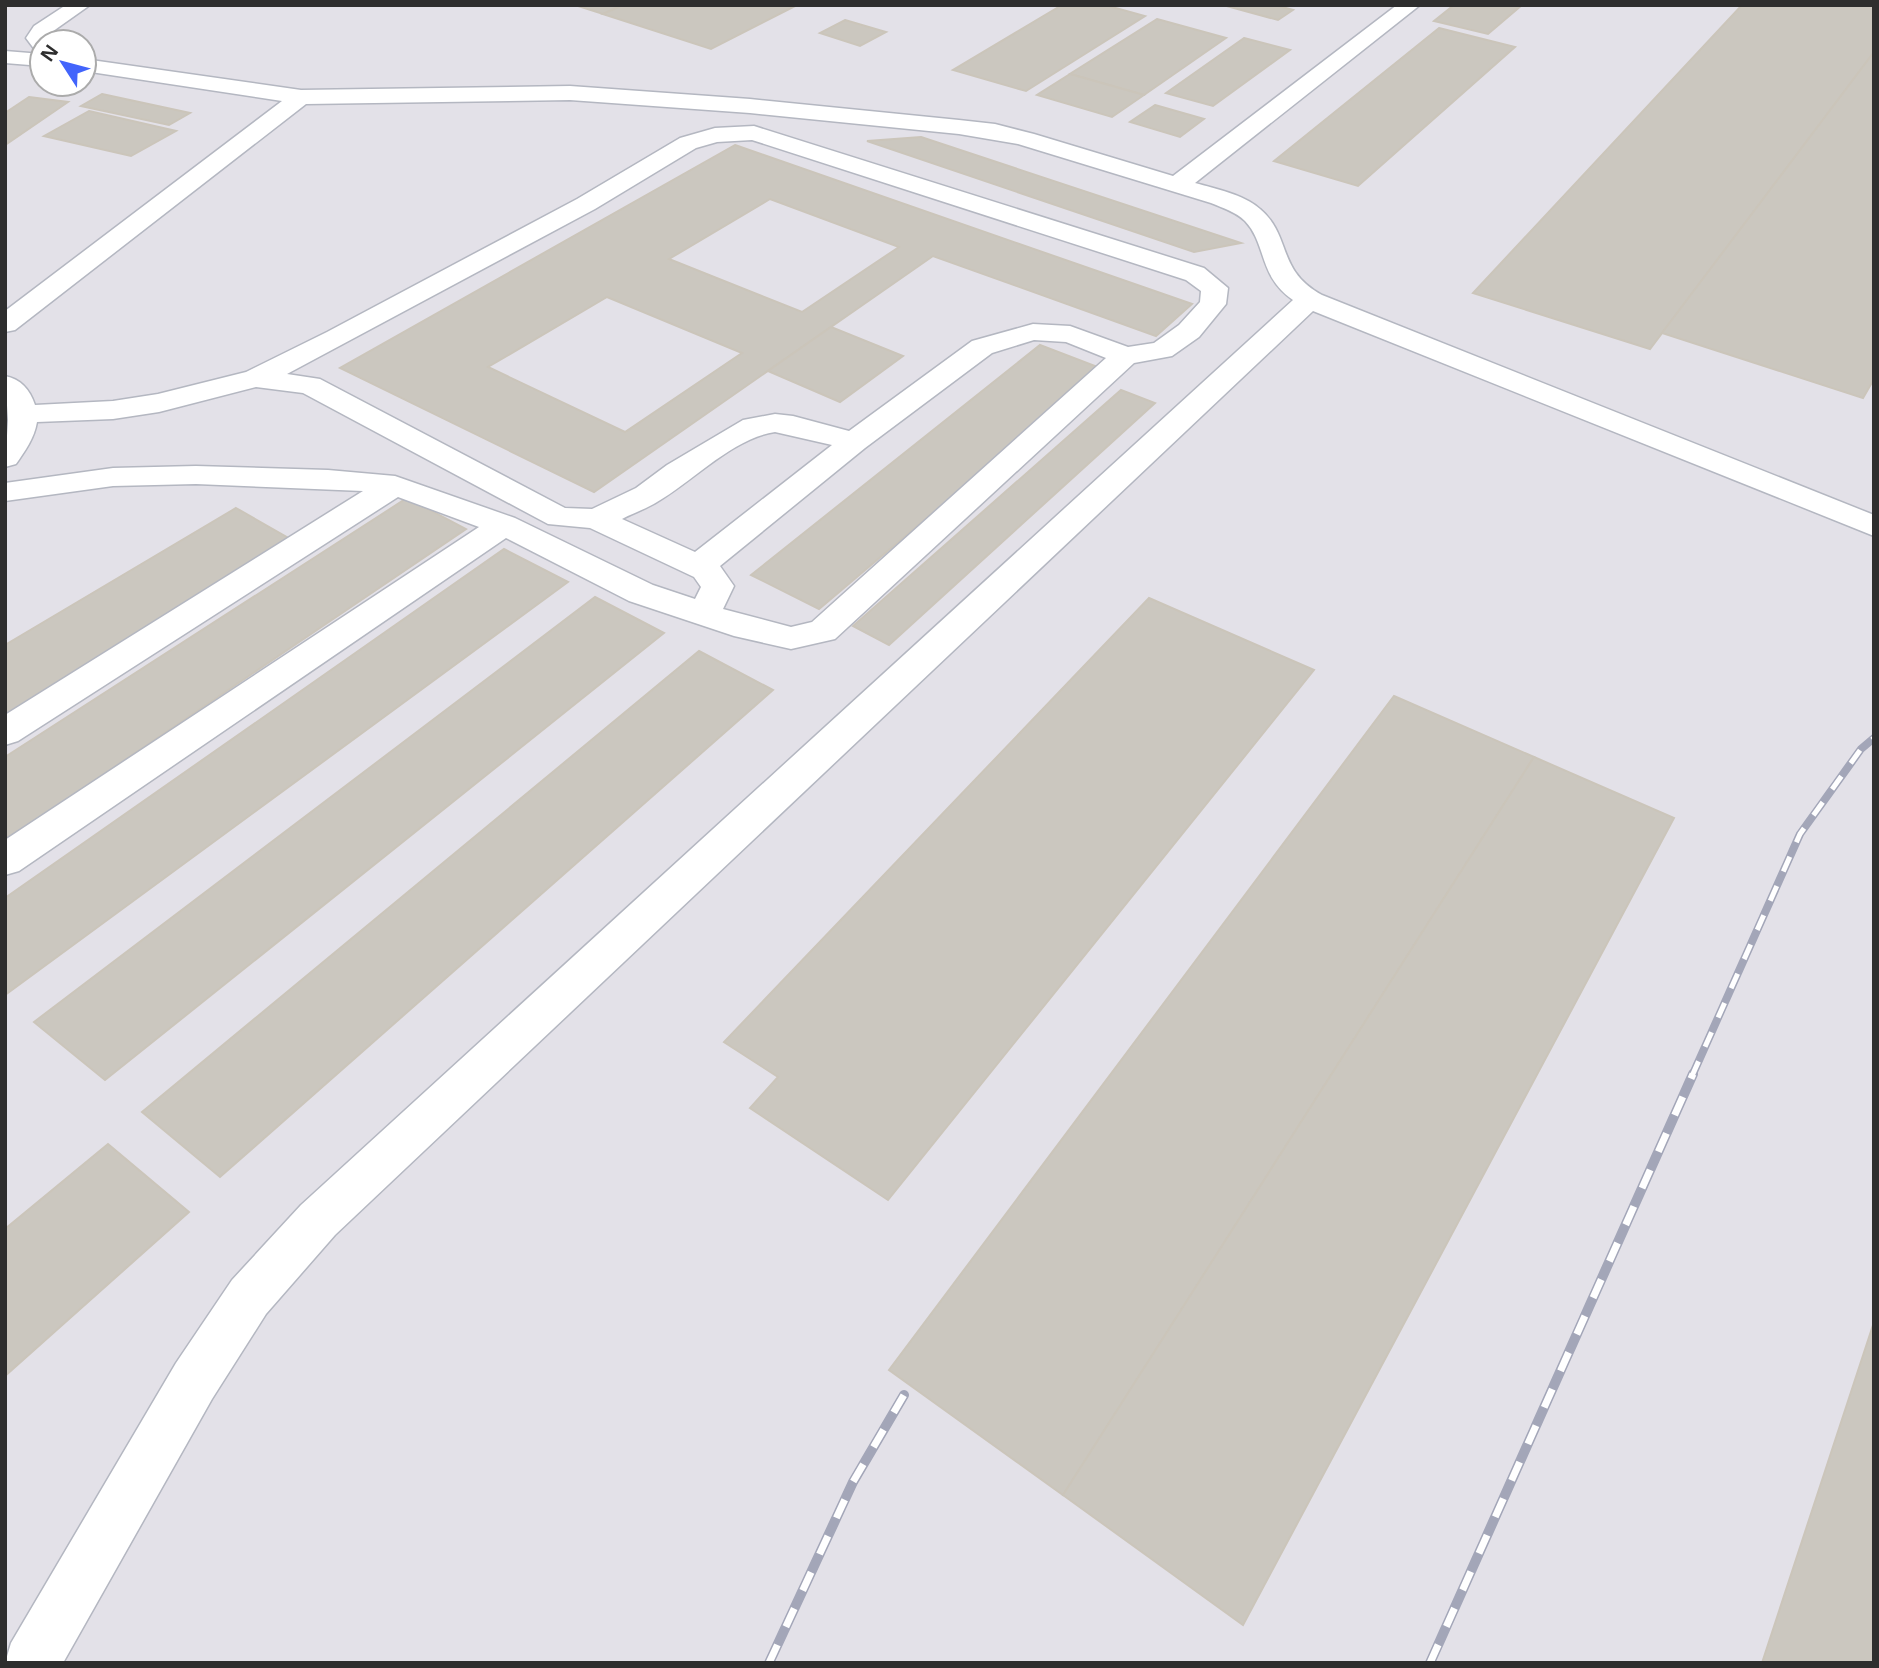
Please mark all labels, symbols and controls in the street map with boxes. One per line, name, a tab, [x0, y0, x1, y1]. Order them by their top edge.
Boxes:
north arrow	[28, 28, 98, 98]
text: N	[34, 39, 64, 67]

